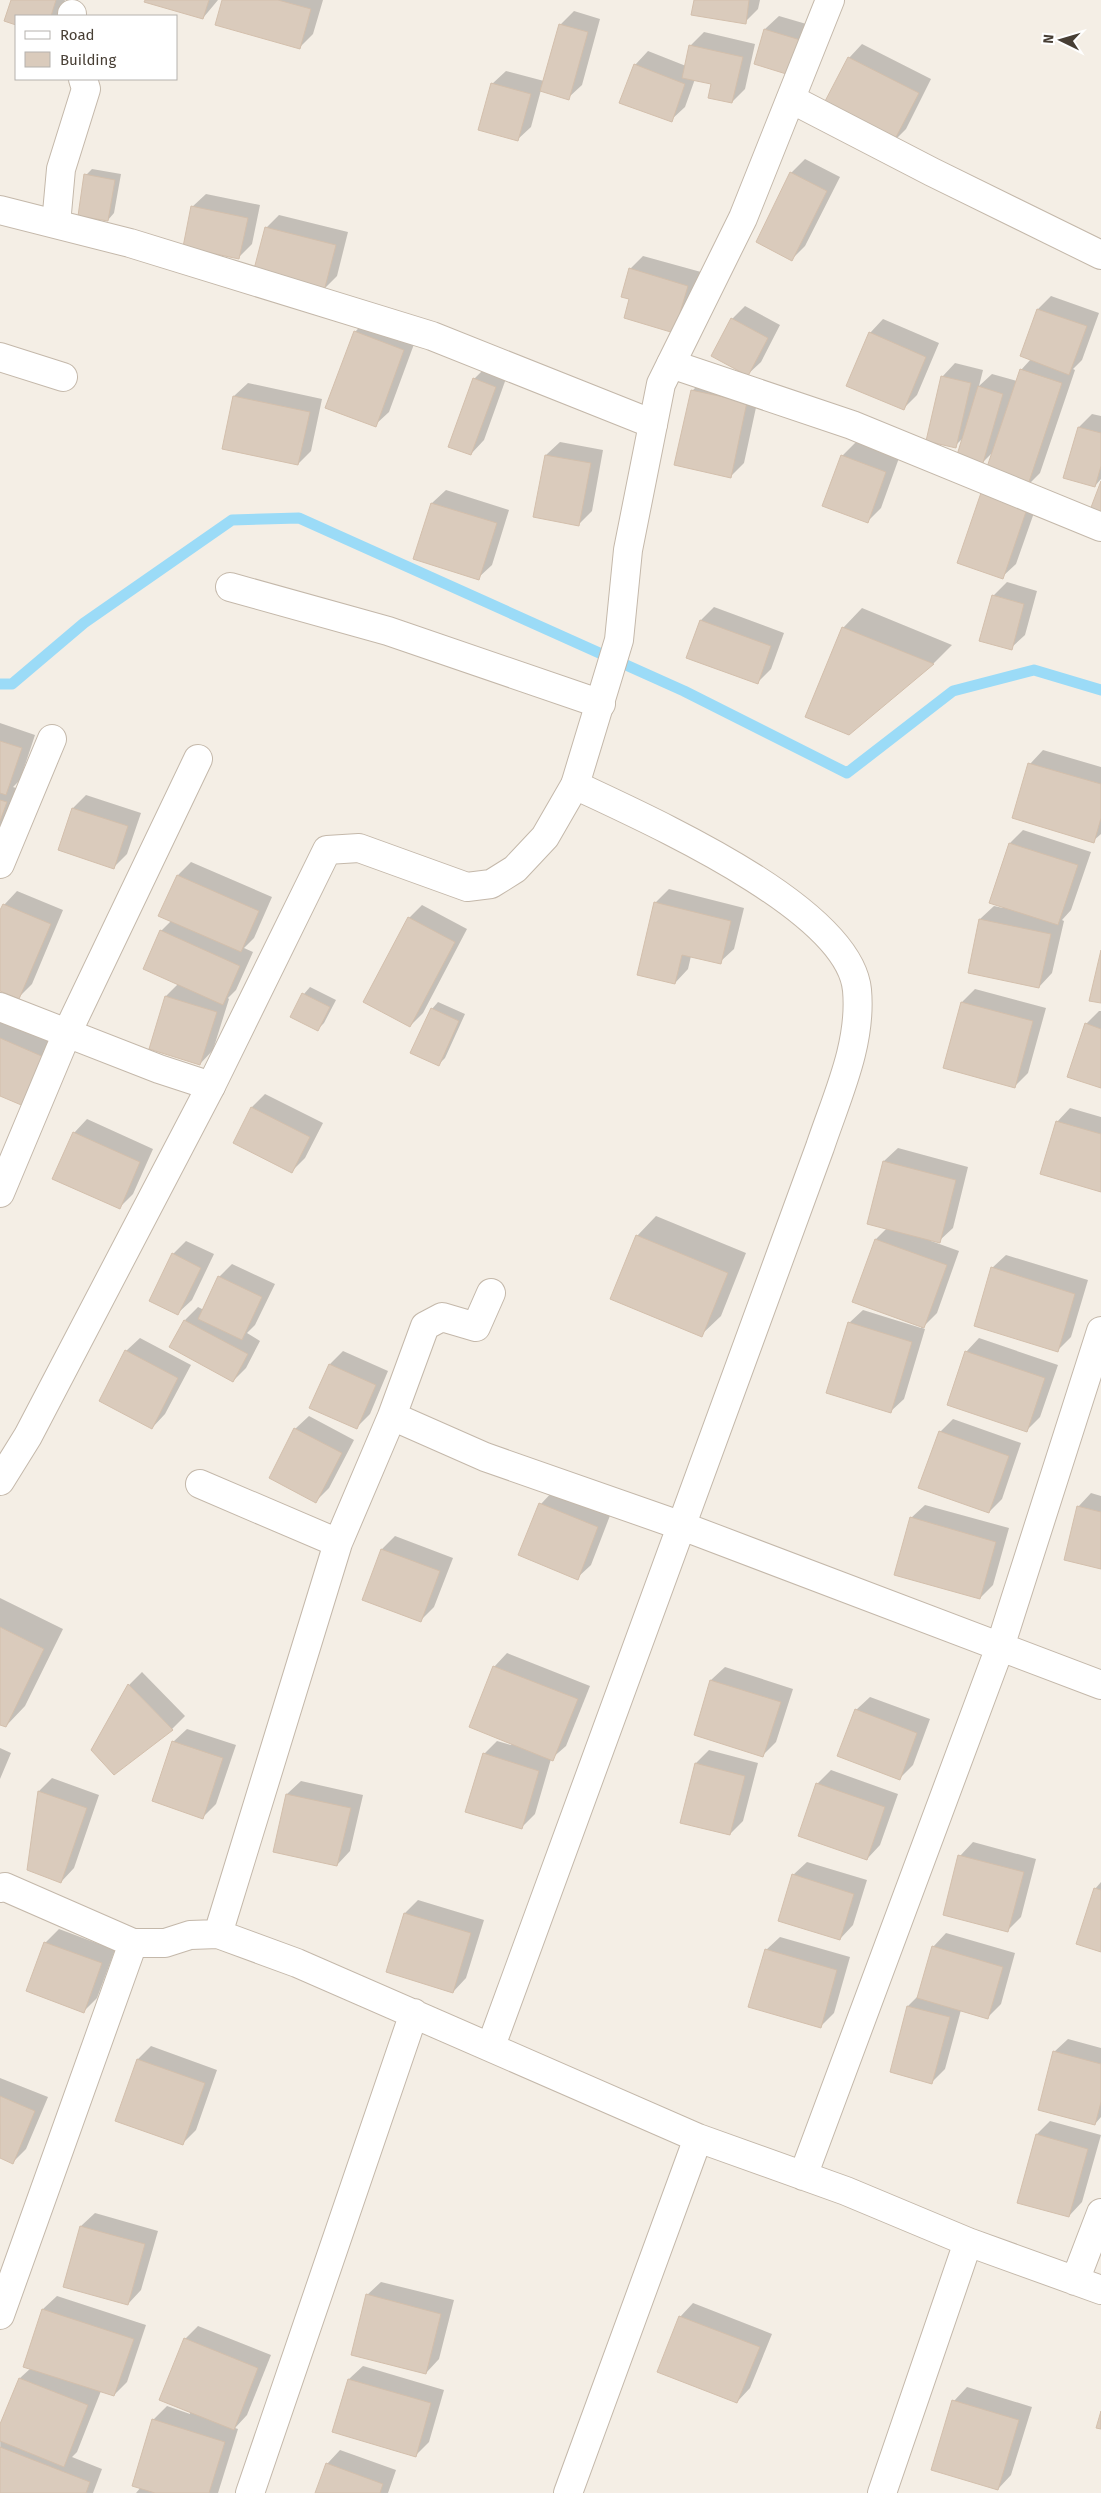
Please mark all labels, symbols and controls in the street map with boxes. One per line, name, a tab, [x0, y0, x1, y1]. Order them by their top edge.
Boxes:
legend	[15, 15, 178, 80]
north arrow	[1036, 15, 1086, 65]
text: Road	[60, 26, 95, 44]
text: N	[1040, 34, 1057, 44]
text: Building	[60, 51, 116, 69]

